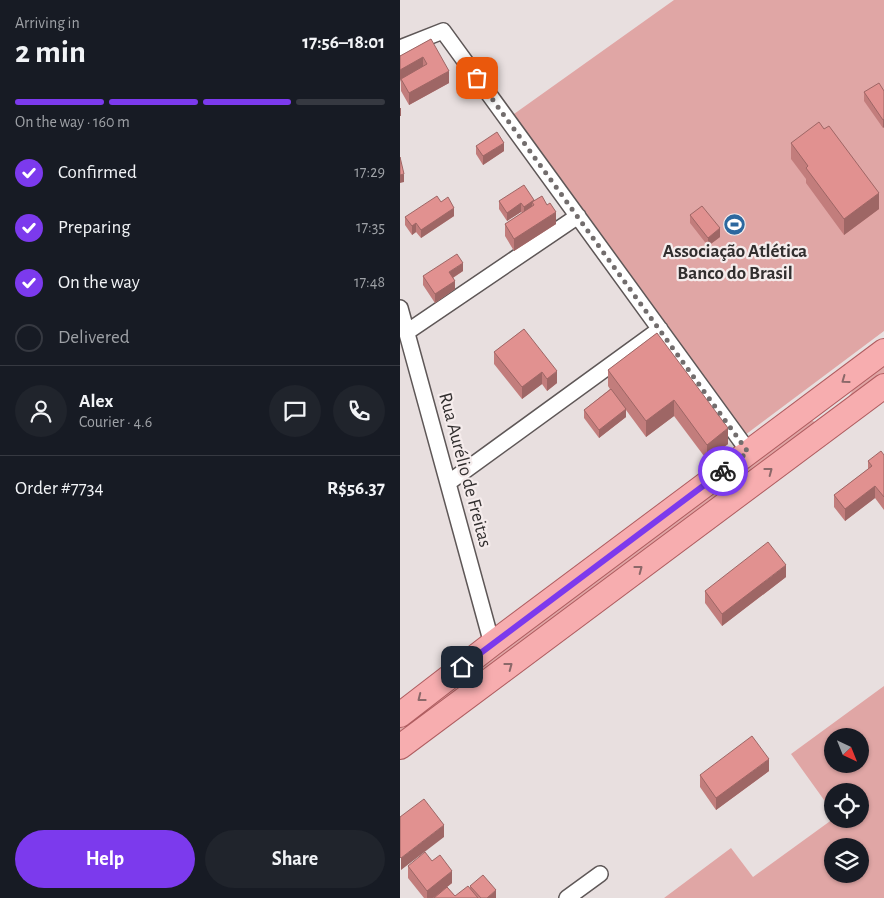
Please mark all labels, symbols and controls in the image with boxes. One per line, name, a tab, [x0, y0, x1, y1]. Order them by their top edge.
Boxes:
text: Arriving in	[15, 15, 80, 31]
text: 17:56–18:01	[302, 33, 385, 52]
text: 2 min	[15, 36, 86, 68]
pin	[456, 57, 498, 99]
icon: bag	[463, 64, 491, 92]
text: On the way · 160 m	[15, 114, 130, 130]
icon: check	[15, 159, 43, 187]
text: Confirmed	[58, 163, 137, 182]
text: 17:29	[354, 164, 385, 180]
sports icon: Associação Atlética Banco do Brasil	[723, 213, 747, 237]
icon: check	[15, 214, 43, 242]
text: Preparing	[58, 218, 131, 237]
text: 17:35	[356, 219, 385, 235]
place label: Associação Atlética Banco do Brasil	[663, 242, 807, 283]
icon: check	[15, 269, 43, 297]
text: On the way	[58, 273, 140, 292]
text: 17:48	[354, 274, 385, 290]
text: Delivered	[58, 328, 130, 347]
one-way arrow	[841, 374, 851, 383]
button: person	[15, 385, 67, 437]
button: chat	[269, 385, 321, 437]
button: phone	[333, 385, 385, 437]
street label: Rua Aurélio de Freitas	[435, 391, 495, 549]
text: Alex	[79, 392, 113, 411]
text: Courier · 4.6	[79, 414, 152, 430]
courier	[698, 446, 748, 496]
icon: bike	[709, 457, 737, 485]
one-way arrow	[763, 469, 772, 477]
text: Order #7734	[15, 479, 104, 498]
text: R$56.37	[327, 479, 385, 498]
one-way arrow	[633, 566, 642, 574]
pin	[441, 646, 483, 688]
icon: home	[448, 653, 476, 681]
one-way arrow	[503, 663, 513, 672]
one-way arrow	[418, 693, 427, 701]
north arrow	[824, 728, 869, 772]
map controls	[824, 728, 869, 883]
button: locate	[824, 783, 869, 828]
button: Help	[15, 830, 195, 888]
button: Share	[205, 830, 385, 888]
button: layers	[824, 838, 869, 883]

